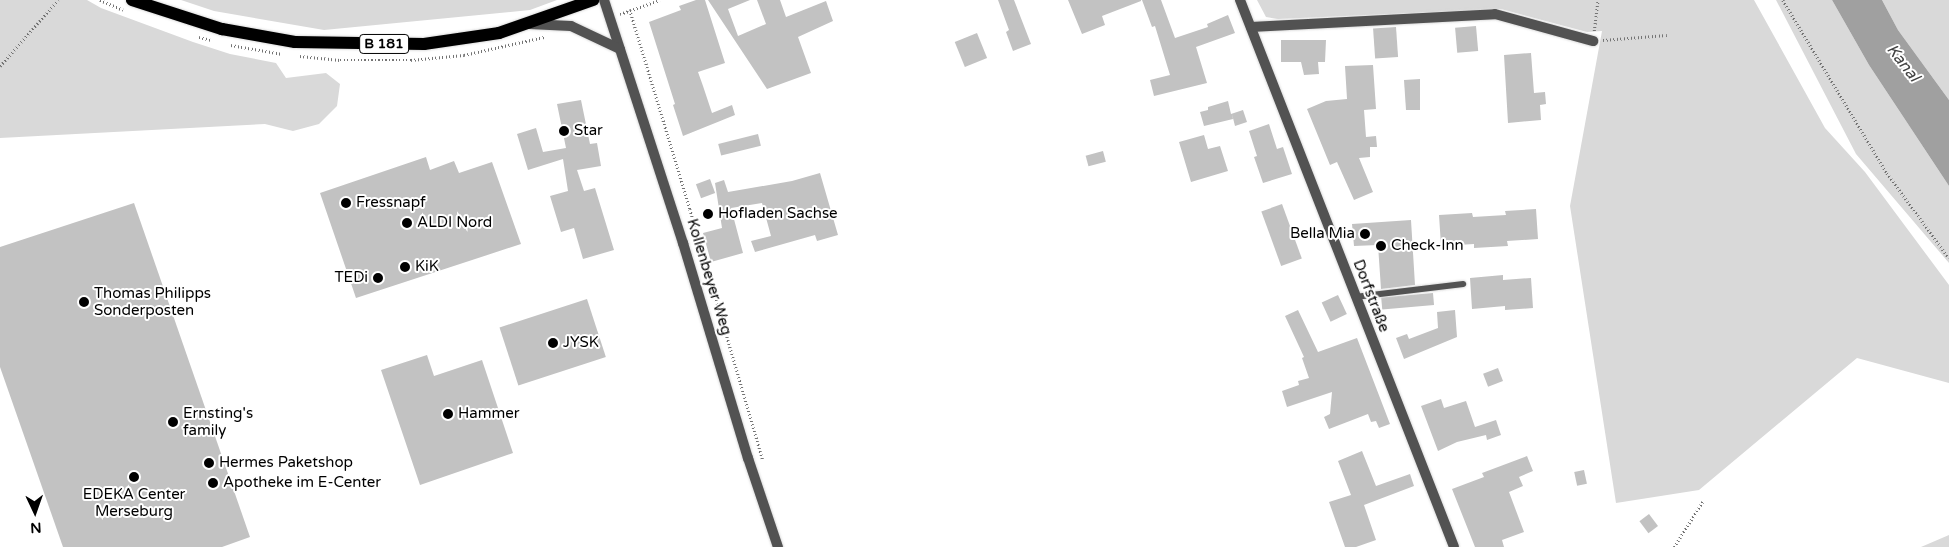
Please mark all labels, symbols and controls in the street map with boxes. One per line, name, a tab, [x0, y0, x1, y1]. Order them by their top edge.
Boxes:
road number: B 181	[359, 33, 409, 56]
water label: Kanal	[1882, 40, 1924, 86]
place label: Star	[574, 122, 603, 140]
marker: Star	[558, 125, 570, 137]
place label: Fressnapf	[356, 194, 426, 212]
marker: Fressnapf	[340, 197, 352, 209]
place label: Hofladen Sachse	[718, 205, 838, 223]
marker: Hofladen Sachse	[702, 208, 714, 220]
place label: ALDI Nord	[417, 214, 492, 232]
marker: ALDI Nord	[401, 217, 413, 229]
street label: Kollenbeyer Weg	[683, 217, 735, 337]
place label: Bella Mia	[1290, 225, 1355, 243]
marker: Bella Mia	[1359, 228, 1371, 240]
place label: Check-Inn	[1391, 237, 1464, 255]
marker: Check-Inn	[1375, 240, 1387, 252]
street label: Dorfstraße	[1349, 257, 1393, 335]
place label: KiK	[415, 258, 439, 276]
marker: KiK	[399, 261, 411, 273]
place label: TEDi	[334, 269, 368, 287]
marker: TEDi	[372, 272, 384, 284]
place label: Thomas Philipps Sonderposten	[94, 284, 211, 319]
marker: Thomas Philipps Sonderposten	[78, 296, 90, 308]
place label: JYSK	[563, 334, 599, 352]
marker: JYSK	[547, 337, 559, 349]
place label: Ernsting's family	[183, 404, 253, 439]
place label: Hammer	[458, 405, 520, 423]
marker: Hammer	[442, 408, 454, 420]
marker: Ernsting's family	[167, 416, 179, 428]
place label: Hermes Paketshop	[219, 454, 353, 472]
marker: Hermes Paketshop	[203, 457, 215, 469]
marker: EDEKA Center Merseburg	[128, 471, 140, 483]
place label: Apotheke im E-Center	[223, 474, 381, 492]
marker: Apotheke im E-Center	[207, 477, 219, 489]
place label: EDEKA Center Merseburg	[83, 485, 185, 520]
north arrow	[10, 487, 60, 537]
text: N	[30, 519, 42, 536]

